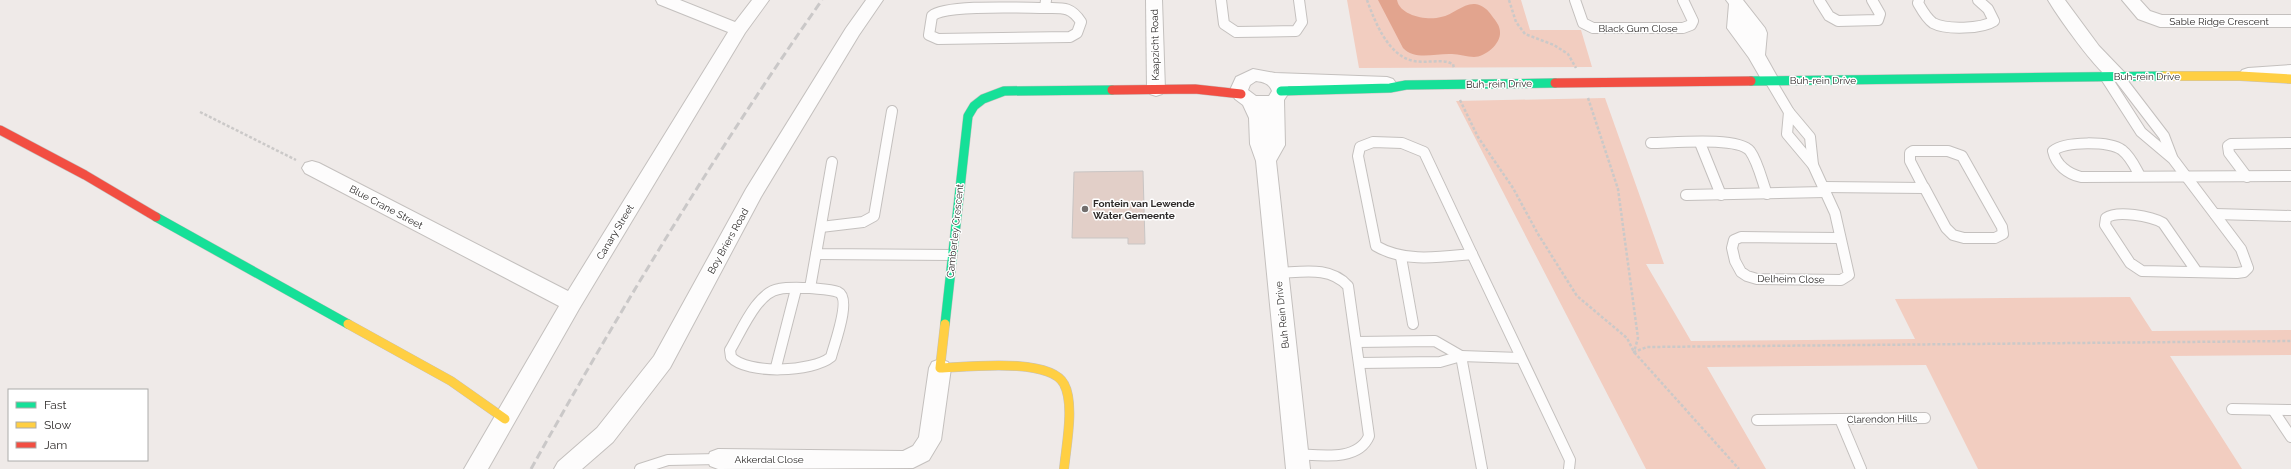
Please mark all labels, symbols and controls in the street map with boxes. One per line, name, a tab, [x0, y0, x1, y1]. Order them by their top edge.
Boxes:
street label: Kaapzicht Road	[1149, 9, 1161, 81]
street label: Sable Ridge Crescent	[2169, 16, 2269, 27]
street label: Black Gum Close	[1598, 23, 1678, 34]
street label: Buh-rein Drive	[2114, 71, 2180, 82]
street label: Buh-rein Drive	[1790, 75, 1856, 86]
street label: Buh-rein Drive	[1466, 78, 1532, 90]
street label: Blue Crane Street	[347, 183, 425, 231]
street label: Camberley Crescent	[945, 183, 965, 279]
place label: Fontein van Lewende Water Gemeente	[1093, 198, 1195, 221]
street label: Canary Street	[594, 202, 636, 262]
marker: Fontein van Lewende Water Gemeente	[1080, 204, 1090, 214]
street label: Boy Briers Road	[705, 206, 751, 276]
street label: Delheim Close	[1757, 273, 1825, 285]
street label: Buh Rein Drive	[1273, 281, 1291, 349]
legend	[8, 389, 148, 461]
text: Fast	[44, 398, 67, 412]
street label: Clarendon Hills	[1847, 413, 1917, 425]
text: Slow	[44, 418, 71, 432]
text: Jam	[44, 438, 67, 452]
street label: Akkerdal Close	[734, 454, 804, 465]

